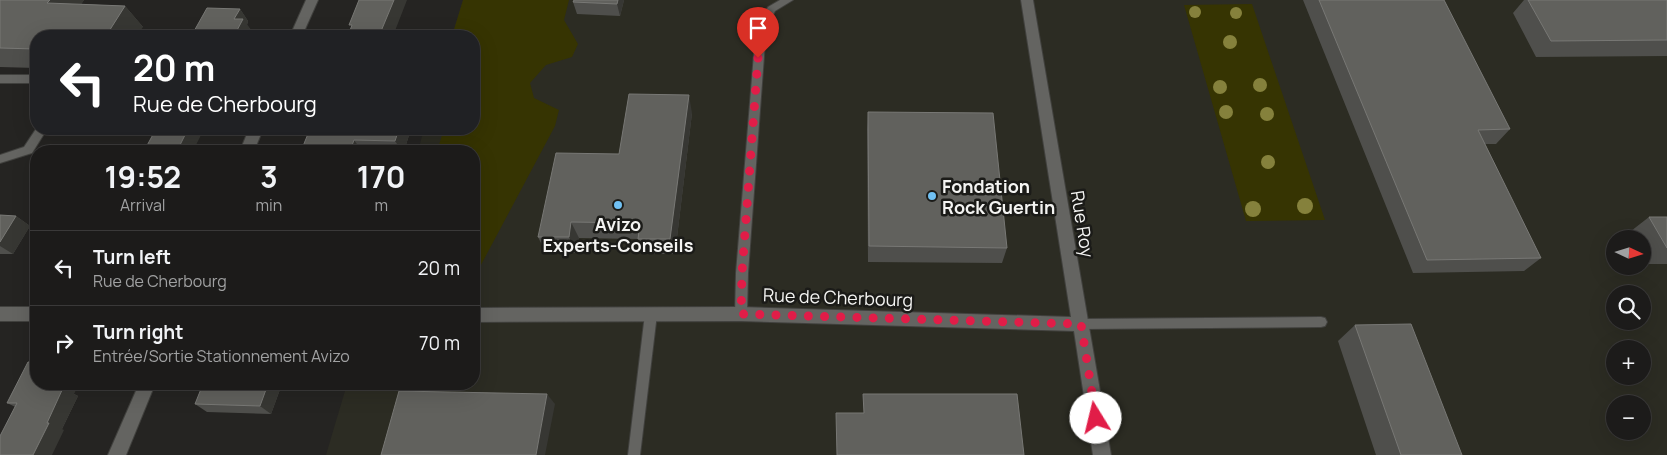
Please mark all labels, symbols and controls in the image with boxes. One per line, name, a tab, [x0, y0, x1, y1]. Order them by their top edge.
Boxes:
pin	[737, 7, 779, 58]
icon: arrive	[744, 14, 772, 42]
text: 20 m	[133, 44, 215, 92]
icon: left	[50, 50, 115, 115]
text: Rue de Cherbourg	[133, 89, 317, 119]
text: 19:52	[104, 156, 181, 197]
text: 3	[260, 156, 278, 197]
text: 170	[357, 156, 406, 197]
place label: Fondation Rock Guertin	[942, 174, 1055, 219]
street label: Rue Roy	[1066, 189, 1100, 260]
marker: Fondation Rock Guertin	[926, 190, 938, 202]
text: Arrival	[120, 194, 166, 216]
text: min	[256, 194, 282, 216]
text: m	[374, 194, 388, 216]
marker: Avizo Experts-Conseils	[612, 199, 624, 211]
place label: Avizo Experts-Conseils	[543, 212, 694, 257]
north arrow	[1606, 230, 1651, 275]
map controls	[1606, 230, 1651, 440]
text: Turn left	[93, 244, 171, 270]
icon: left	[50, 254, 78, 282]
text: 20 m	[418, 255, 460, 281]
text: Rue de Cherbourg	[93, 270, 227, 292]
street label: Rue de Cherbourg	[762, 282, 914, 312]
button: search	[1606, 285, 1651, 330]
text: Turn right	[93, 319, 183, 345]
icon: right	[50, 329, 78, 357]
text: 70 m	[419, 330, 460, 356]
button: +	[1606, 340, 1651, 385]
text: Entrée/Sortie Stationnement Avizo	[93, 345, 350, 367]
position arrow	[1069, 391, 1121, 443]
button: −	[1606, 395, 1651, 440]

